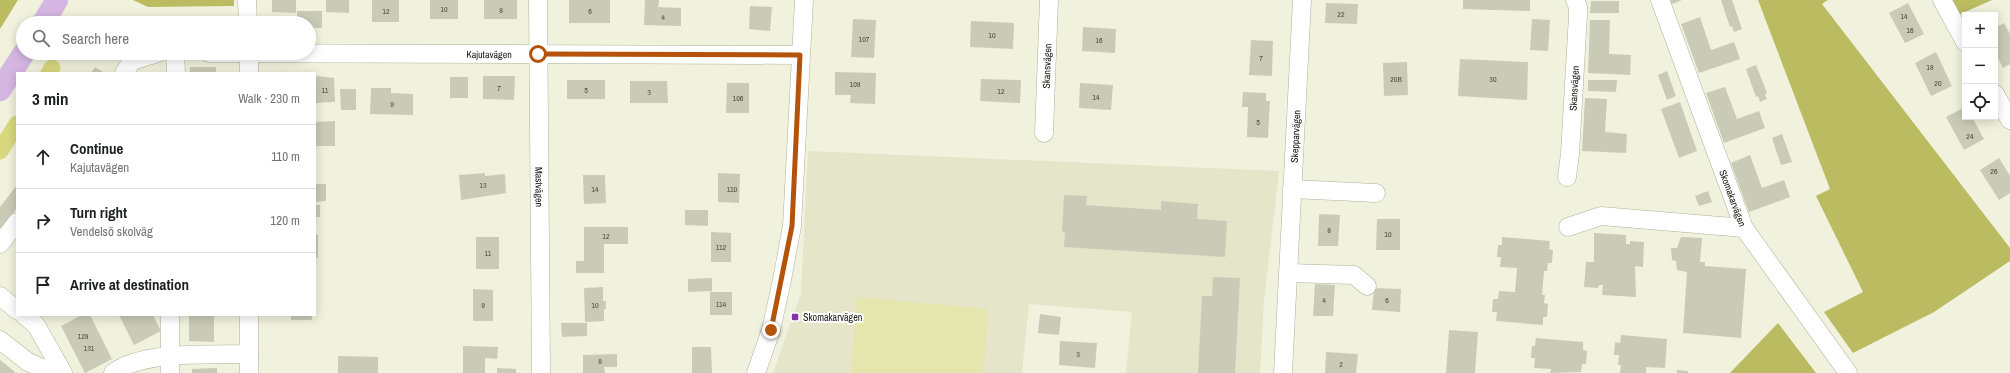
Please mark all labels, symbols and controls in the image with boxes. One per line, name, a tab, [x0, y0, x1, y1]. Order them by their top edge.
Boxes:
house number: 10	[440, 4, 448, 14]
house number: 8	[499, 5, 503, 15]
house number: 12	[382, 6, 390, 16]
house number: 6	[588, 6, 592, 16]
house number: 22	[1337, 9, 1345, 19]
house number: 14	[1900, 11, 1908, 21]
house number: 4	[661, 12, 665, 22]
map controls	[1962, 12, 1998, 120]
button: +	[1962, 12, 1998, 48]
search box	[16, 16, 316, 60]
house number: 16	[1906, 25, 1914, 35]
icon: search	[30, 27, 52, 49]
text: Search here	[62, 28, 129, 49]
house number: 10	[988, 30, 996, 40]
house number: 107	[859, 34, 870, 44]
house number: 16	[1095, 35, 1103, 45]
street label: Skansvägen	[1039, 43, 1054, 89]
route start	[529, 45, 547, 63]
street label: Kajutavägen	[466, 47, 512, 61]
button: −	[1962, 48, 1998, 84]
house number: 7	[1259, 53, 1263, 63]
house number: 18	[1926, 62, 1934, 72]
street label: Skansvägen	[1566, 65, 1582, 111]
house number: 20B	[1390, 74, 1402, 84]
house number: 30	[1489, 74, 1497, 84]
house number: 20	[1934, 78, 1942, 88]
house number: 109	[850, 79, 861, 89]
house number: 7	[497, 83, 501, 93]
button: locate	[1962, 84, 1998, 120]
house number: 11	[322, 85, 329, 95]
house number: 5	[584, 85, 588, 95]
house number: 12	[997, 86, 1005, 96]
text: 3 min	[32, 87, 68, 110]
house number: 3	[647, 87, 651, 97]
text: Walk · 230 m	[238, 90, 300, 107]
house number: 14	[1092, 92, 1100, 102]
house number: 106	[733, 93, 744, 103]
house number: 9	[390, 99, 394, 109]
street label: Skepparvägen	[1287, 110, 1303, 163]
house number: 5	[1256, 117, 1260, 127]
house number: 24	[1966, 131, 1974, 141]
text: Continue	[70, 138, 123, 159]
icon: ahead	[32, 146, 54, 168]
text: 110 m	[271, 148, 300, 165]
text: Kajutavägen	[70, 159, 129, 176]
house number: 26	[1990, 166, 1998, 176]
street label: Mastvägen	[533, 167, 546, 207]
street label: Skomakarvägen	[1717, 168, 1749, 228]
house number: 13	[479, 180, 487, 190]
house number: 14	[591, 184, 599, 194]
house number: 110	[727, 184, 738, 194]
text: Turn right	[70, 202, 127, 223]
icon: right	[32, 210, 54, 232]
text: 120 m	[270, 212, 300, 229]
text: Vendelsö skolväg	[70, 223, 153, 240]
house number: 8	[1327, 225, 1331, 235]
house number: 10	[1384, 229, 1392, 239]
house number: 12	[602, 231, 610, 241]
house number: 112	[716, 242, 727, 252]
house number: 11	[485, 248, 492, 258]
icon: arrive	[32, 274, 54, 296]
text: Arrive at destination	[70, 274, 189, 295]
house number: 4	[1322, 295, 1326, 305]
house number: 6	[1385, 295, 1389, 305]
house number: 114	[716, 299, 727, 309]
house number: 9	[481, 300, 485, 310]
house number: 10	[591, 300, 599, 310]
place label: Skomakarvägen	[803, 311, 862, 324]
marker: Skomakarvägen	[790, 312, 800, 322]
route end	[762, 321, 780, 339]
house number: 129	[78, 331, 89, 341]
house number: 131	[84, 343, 95, 353]
house number: 3	[1076, 349, 1080, 359]
house number: 8	[598, 356, 602, 366]
house number: 2	[1339, 359, 1343, 369]

